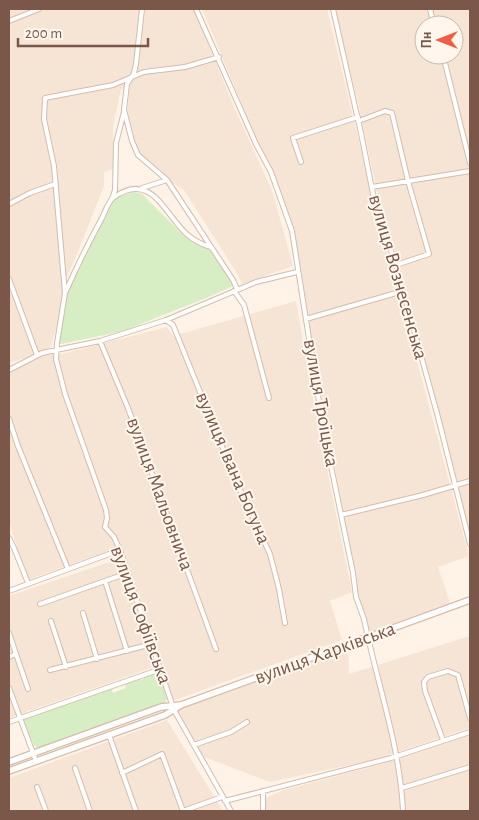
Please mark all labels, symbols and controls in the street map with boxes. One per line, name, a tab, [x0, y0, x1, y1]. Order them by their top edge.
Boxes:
scale bar	[18, 15, 148, 47]
north arrow	[414, 15, 464, 65]
text: 200 m	[25, 26, 62, 41]
text: Пн	[420, 31, 434, 49]
street label: вулиця Вознесенська	[365, 192, 431, 362]
street label: вулиця Троїцька	[300, 338, 342, 468]
street label: вулиця Івана Богуна	[192, 389, 274, 547]
street label: вулиця Мальовнича	[123, 415, 197, 573]
street label: вулиця Софіївська	[107, 543, 175, 687]
street label: вулиця Харківська	[252, 618, 398, 688]

